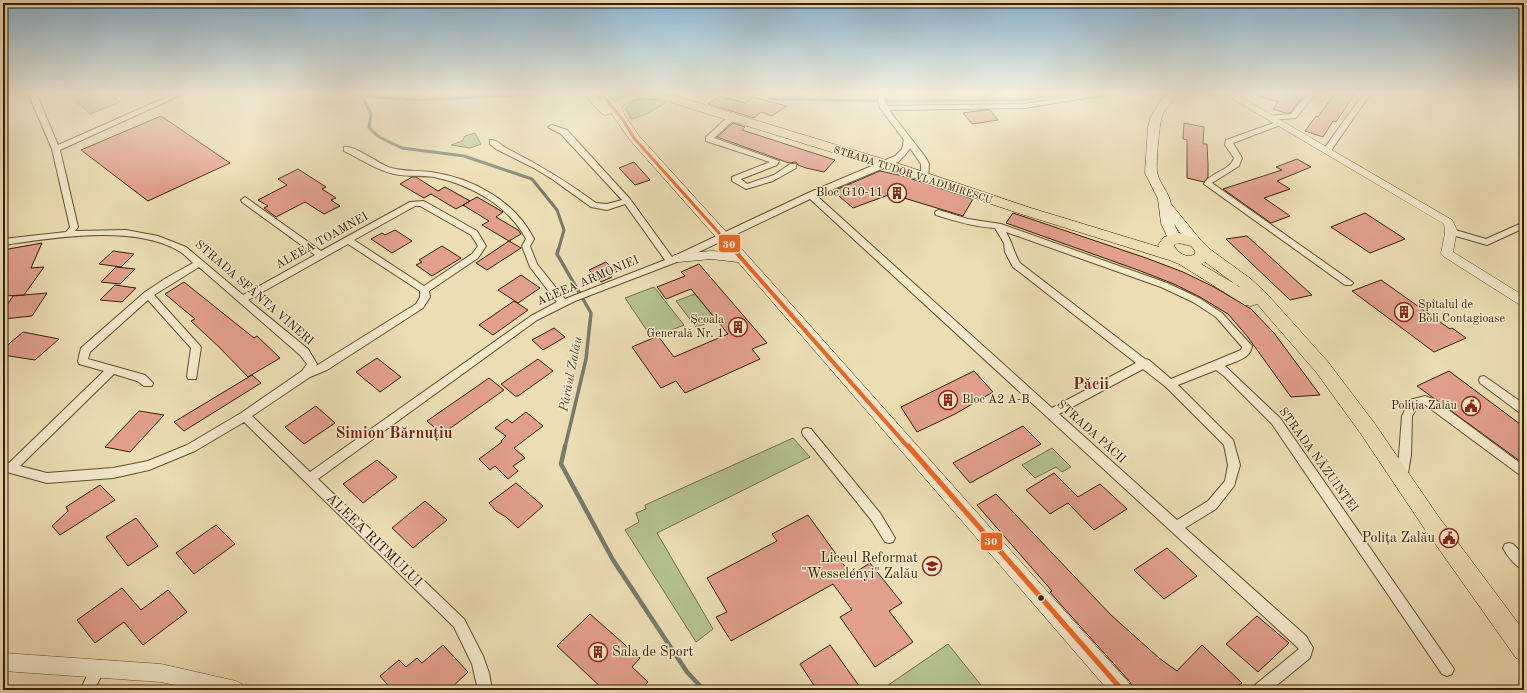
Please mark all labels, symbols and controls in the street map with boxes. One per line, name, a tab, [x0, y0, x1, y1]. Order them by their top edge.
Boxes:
street label: STRADA TUDOR VLADIMIRESCU	[832, 145, 994, 206]
building icon: Bloc G10-11	[886, 182, 908, 204]
place label: Bloc G10-11	[816, 187, 883, 199]
street label: ALEEA TOAMNEI	[274, 210, 371, 271]
line badge: 30	[718, 234, 741, 253]
street label: STRADA SFÂNTA VINERI	[192, 236, 318, 348]
text: 30	[723, 240, 735, 251]
street label: ALEEA ARMONIEI	[535, 254, 641, 308]
place label: Spitalul de Boli Contagioase	[1418, 299, 1505, 325]
building icon: Spitalul de Boli Contagioase	[1393, 301, 1415, 323]
place label: Școala Generală Nr. 1	[647, 314, 724, 340]
building icon: Școala Generală Nr. 1	[727, 316, 749, 338]
water label: Pârâul Zalău	[557, 335, 585, 414]
district label: Păcii	[1073, 377, 1109, 393]
building icon: Bloc A2 A-B	[937, 389, 959, 411]
place label: Bloc A2 A-B	[962, 394, 1029, 406]
public building icon: Poliția Zalău	[1460, 395, 1482, 417]
street label: STRADA PĂCII	[1054, 396, 1130, 466]
place label: Poliția Zalău	[1391, 400, 1458, 412]
street label: STRADA NĂZUINȚEI	[1276, 404, 1362, 515]
district label: Simion Bărnuțiu	[335, 426, 453, 442]
street label: ALEEA RITMULUI	[323, 491, 425, 589]
public building icon: Polița Zalău	[1438, 527, 1460, 549]
place label: Polița Zalău	[1362, 531, 1436, 545]
line badge: 30	[980, 532, 1003, 551]
text: 30	[985, 537, 997, 548]
place label: Liceul Reformat "Wesselényi" Zalău	[801, 551, 919, 581]
school or university icon: Liceul Reformat "Wesselényi" Zalău	[921, 555, 943, 577]
unlabelled marker	[1036, 593, 1046, 603]
building icon: Sala de Sport	[587, 641, 609, 663]
place label: Sala de Sport	[612, 645, 693, 659]

